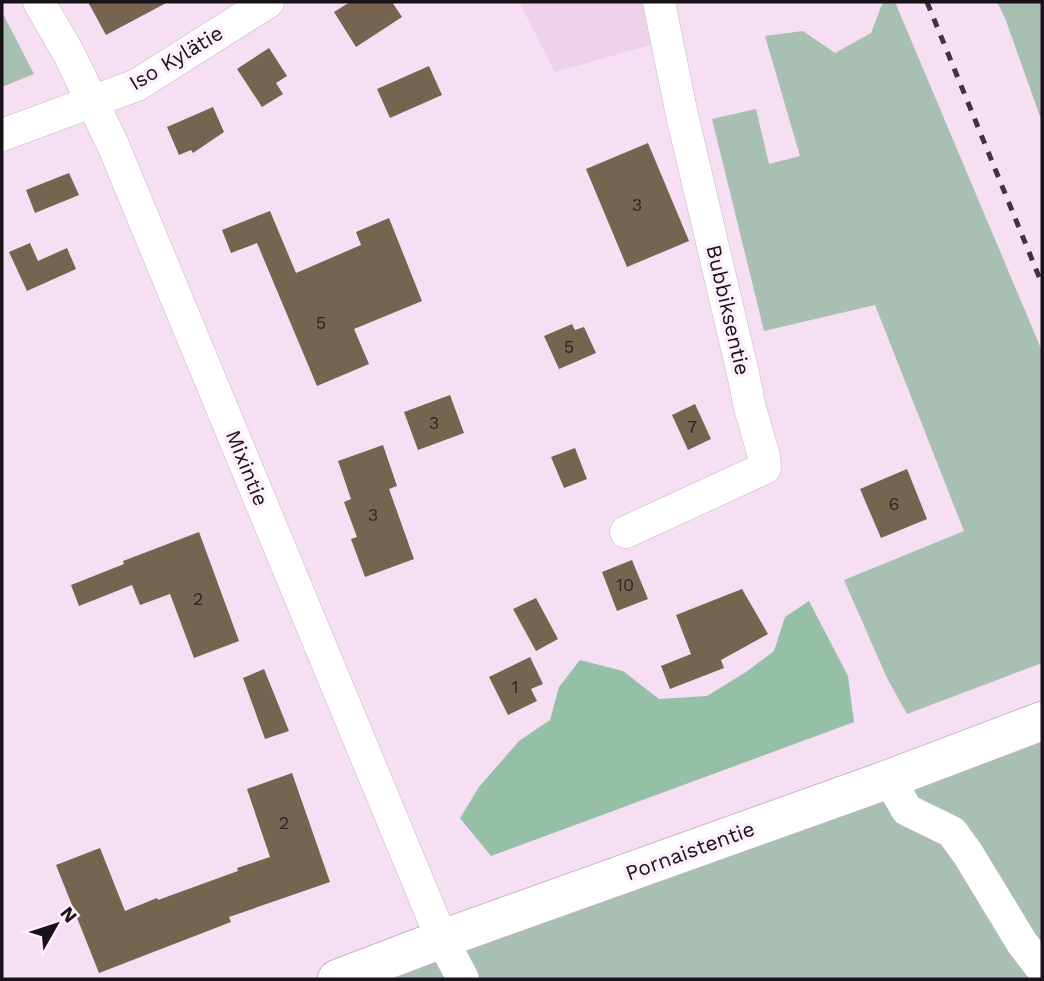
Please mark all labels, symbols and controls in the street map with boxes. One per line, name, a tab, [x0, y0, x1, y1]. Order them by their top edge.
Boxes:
street label: Iso Kylätie	[124, 20, 227, 95]
house number: 3	[632, 194, 642, 215]
street label: Bubbiksentie	[701, 242, 756, 377]
house number: 5	[316, 312, 326, 333]
house number: 5	[564, 336, 574, 357]
house number: 3	[429, 412, 439, 433]
house number: 7	[687, 416, 697, 437]
street label: Mixintie	[221, 426, 274, 509]
house number: 6	[889, 493, 899, 514]
house number: 3	[368, 504, 378, 525]
house number: 10	[616, 574, 634, 595]
house number: 2	[193, 588, 203, 609]
house number: 1	[511, 676, 519, 697]
house number: 2	[279, 812, 289, 833]
street label: Pornaistentie	[622, 816, 758, 885]
north arrow	[21, 890, 91, 960]
text: N	[55, 902, 82, 927]

